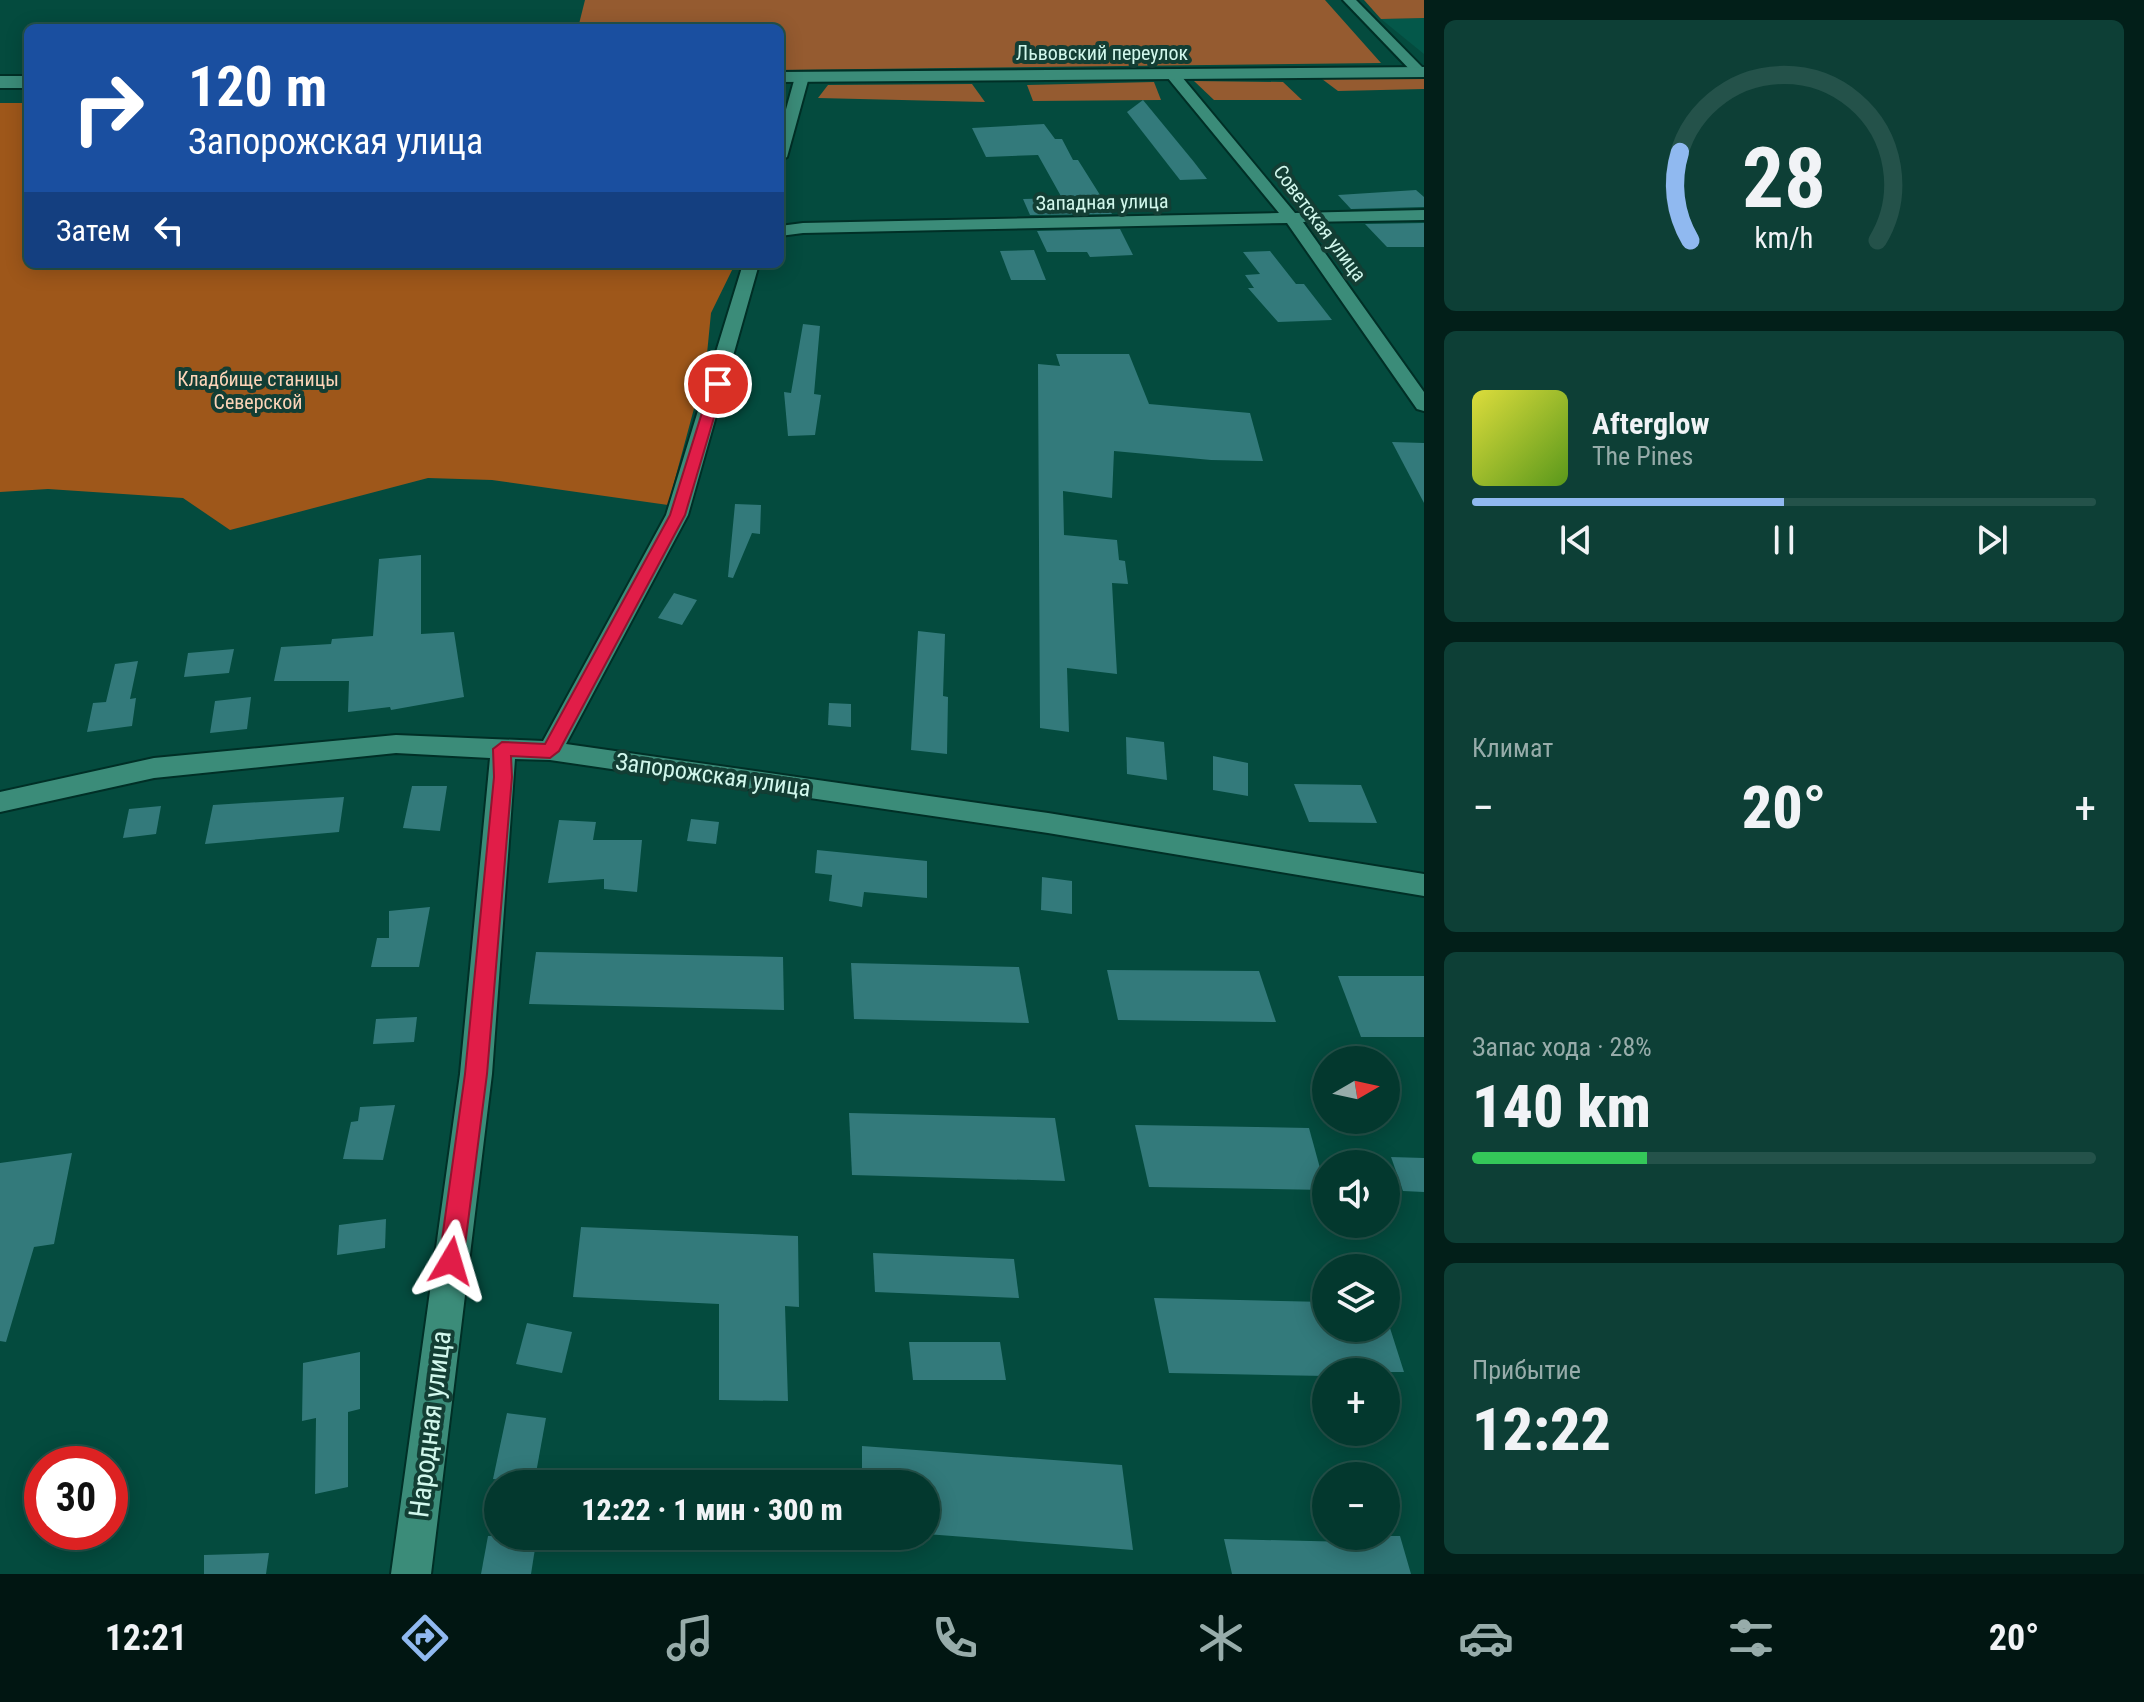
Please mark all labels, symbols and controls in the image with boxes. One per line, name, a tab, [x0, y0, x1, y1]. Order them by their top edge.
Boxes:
street label: Львовский переулок	[1016, 41, 1189, 65]
text: 120 m	[188, 54, 327, 120]
icon: right	[56, 56, 160, 160]
text: Запорожская улица	[188, 121, 483, 163]
text: 28	[1742, 130, 1826, 227]
street label: Советская улица	[1268, 160, 1372, 286]
street label: Западная улица	[1035, 189, 1169, 215]
icon: left	[147, 208, 191, 252]
text: Затем	[56, 213, 131, 248]
text: km/h	[1755, 222, 1813, 256]
pin	[684, 350, 752, 418]
icon: arrive	[696, 362, 740, 406]
park label: Кладбище станицы Северской	[177, 367, 339, 414]
text: Afterglow	[1592, 406, 1710, 441]
text: The Pines	[1592, 441, 1693, 471]
icon: previous	[1554, 518, 1598, 562]
icon: pause	[1762, 518, 1806, 562]
icon: next	[1970, 518, 2014, 562]
text: Климат	[1472, 733, 1553, 763]
street label: Запорожская улица	[614, 747, 812, 803]
text: 20°	[1742, 772, 1826, 843]
text: −	[1472, 782, 1494, 834]
text: +	[2074, 782, 2096, 834]
text: Запас хода · 28%	[1472, 1032, 1652, 1062]
north arrow	[1312, 1046, 1400, 1134]
map controls	[1312, 1046, 1400, 1550]
text: 140 km	[1472, 1071, 1651, 1142]
button: sound	[1312, 1150, 1400, 1238]
position arrow	[409, 1219, 493, 1303]
button: layers	[1312, 1254, 1400, 1342]
street label: Народная улица	[402, 1329, 458, 1519]
text: Прибытие	[1472, 1355, 1581, 1385]
button: +	[1312, 1358, 1400, 1446]
text: 12:22	[1472, 1394, 1611, 1465]
speed limit sign: 30	[24, 1446, 128, 1550]
button: −	[1312, 1462, 1400, 1550]
text: 12:22 · 1 мин · 300 m	[581, 1492, 843, 1527]
icon: directions	[397, 1610, 453, 1666]
icon: music	[662, 1610, 718, 1666]
icon: phone	[927, 1610, 983, 1666]
icon: climate	[1193, 1610, 1249, 1666]
icon: car	[1458, 1610, 1514, 1666]
icon: filters	[1723, 1610, 1779, 1666]
text: 12:21	[105, 1617, 187, 1659]
text: 20°	[1989, 1617, 2039, 1659]

